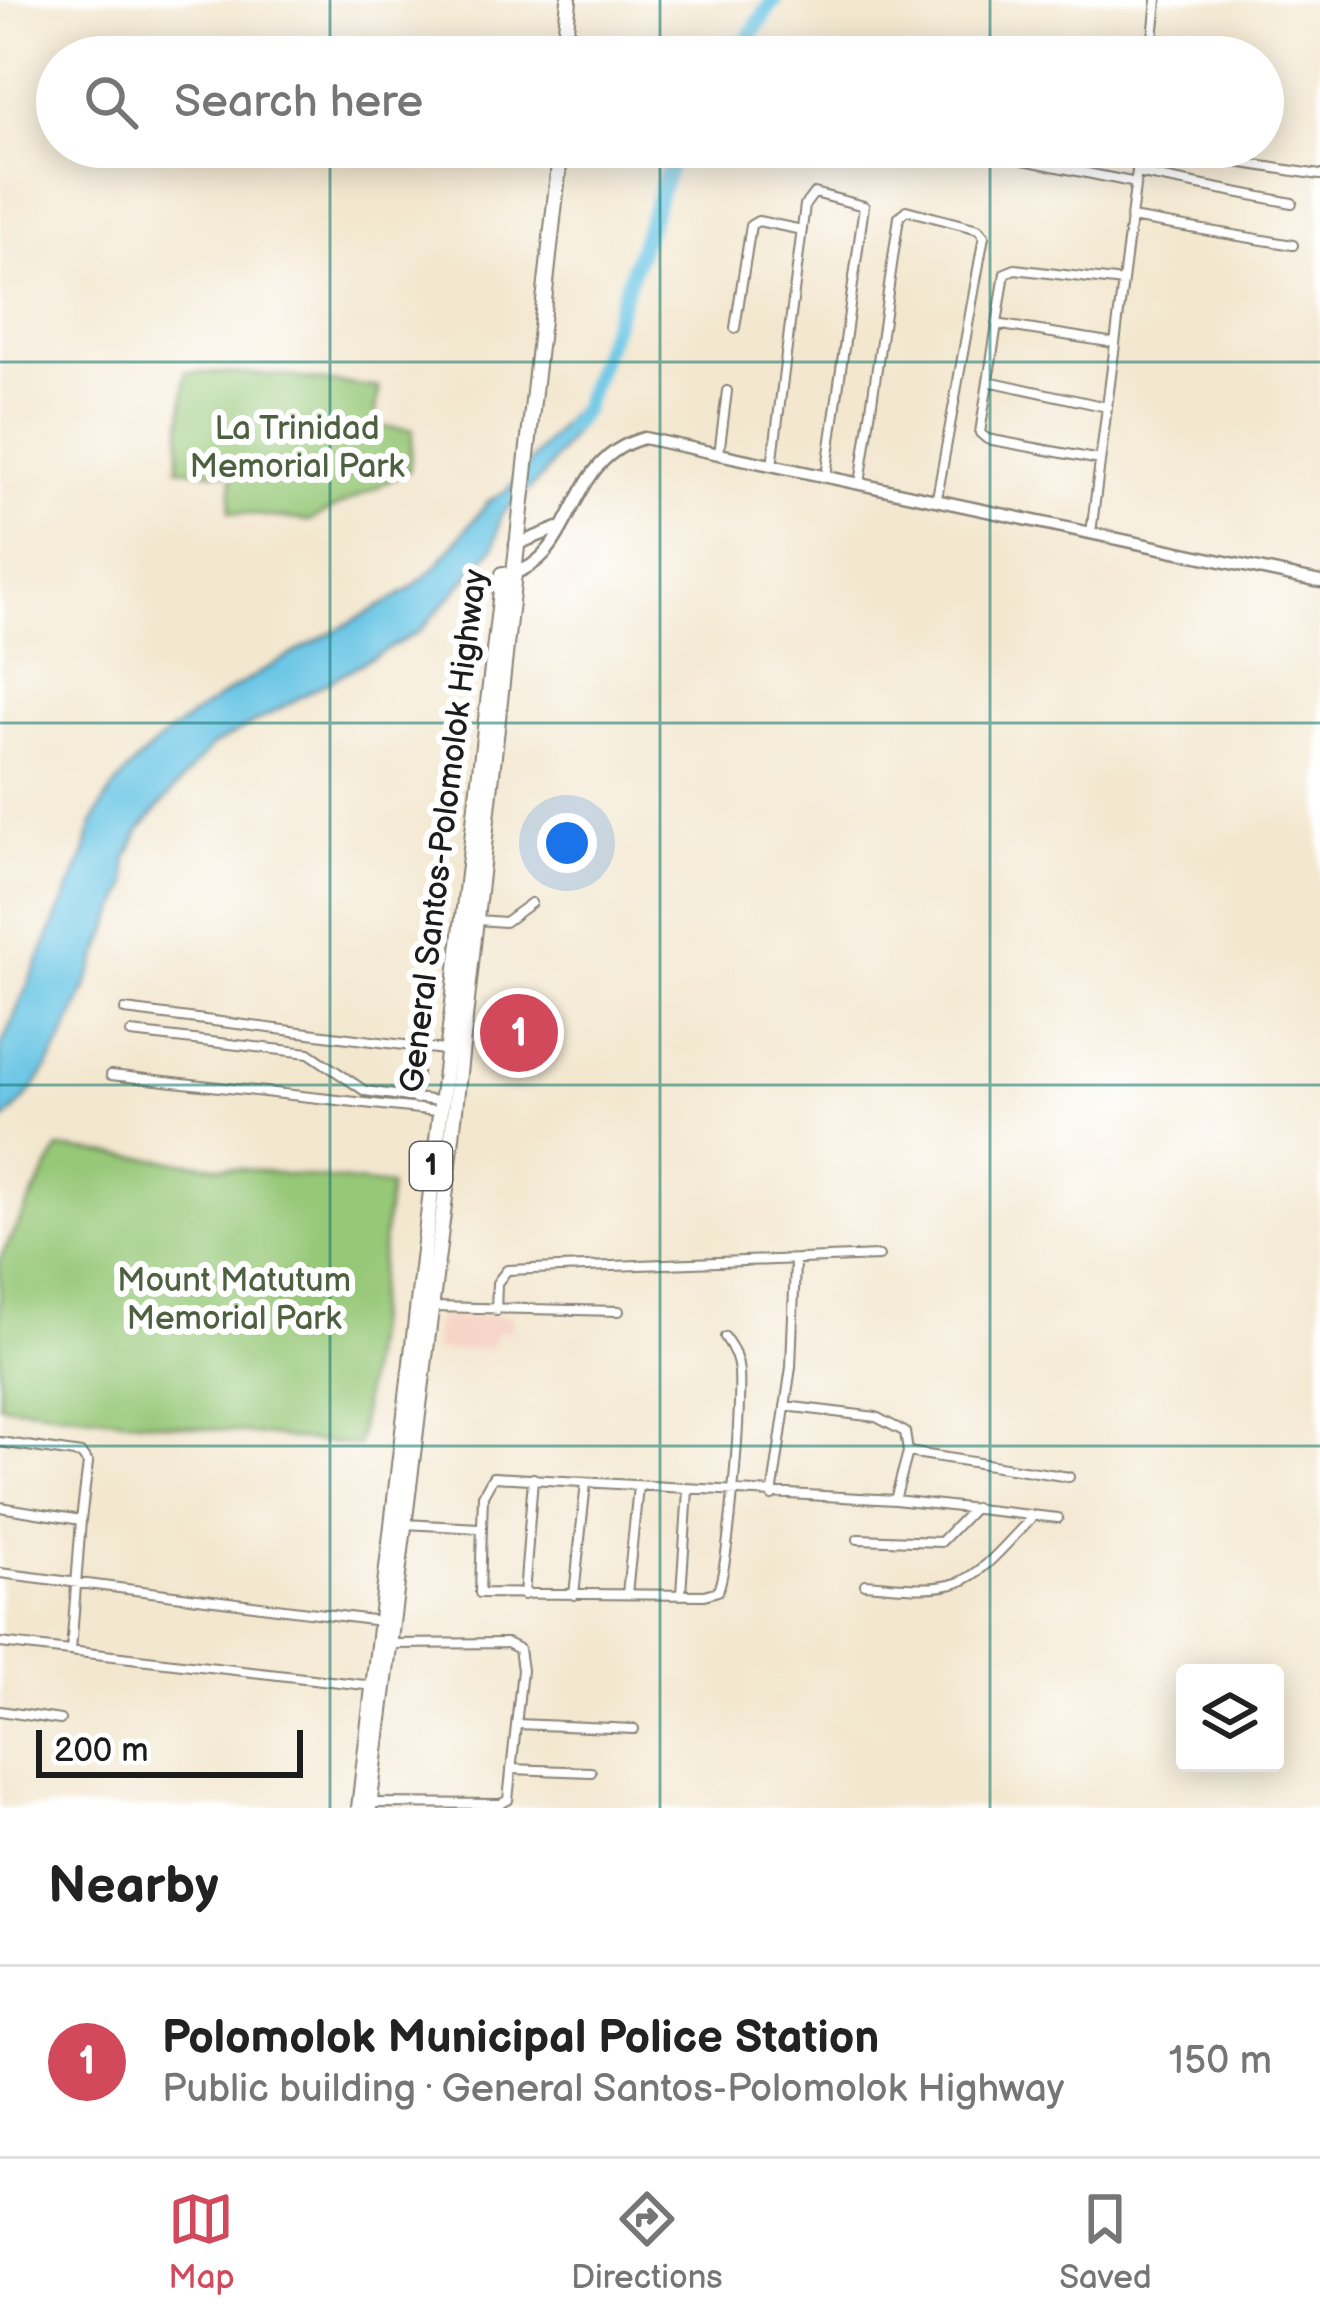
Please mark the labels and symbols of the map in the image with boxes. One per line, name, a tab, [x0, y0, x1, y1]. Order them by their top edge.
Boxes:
park label: La Trinidad Memorial Park	[190, 409, 405, 487]
street label: General Santos-Polomolok Highway	[392, 567, 496, 1095]
your location	[537, 813, 597, 873]
pin: 1	[480, 988, 558, 1078]
road number: 1	[410, 1142, 452, 1190]
park label: Mount Matutum Memorial Park	[117, 1261, 351, 1339]
scale bar	[36, 1724, 303, 1777]

